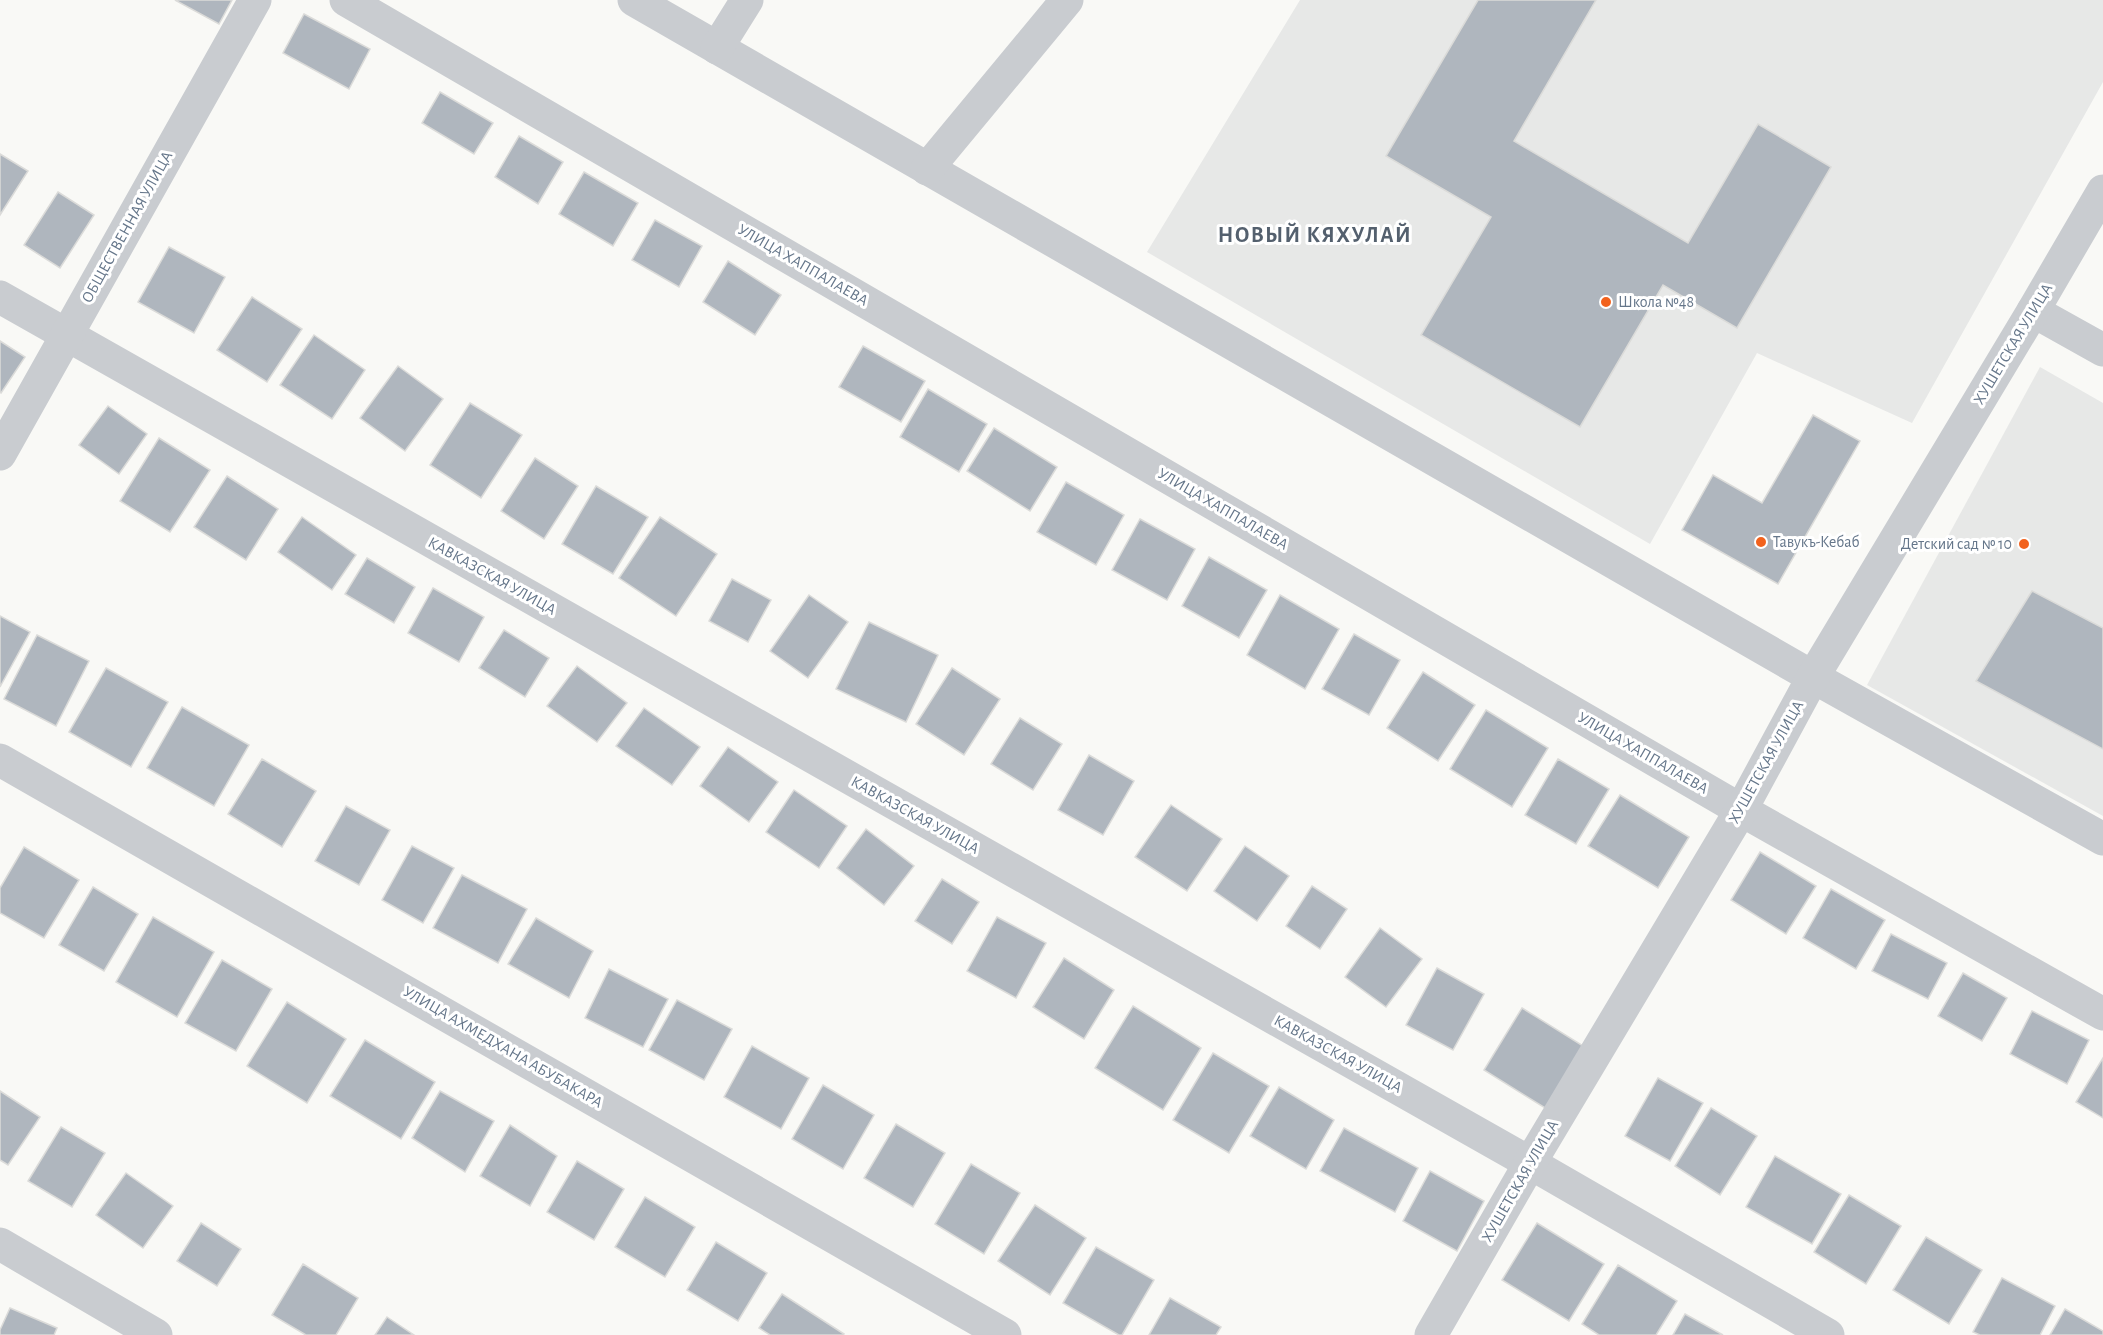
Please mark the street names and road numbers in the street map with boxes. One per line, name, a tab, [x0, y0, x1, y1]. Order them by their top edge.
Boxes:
street label: ОБЩЕСТВЕННАЯ УЛИЦА	[79, 148, 176, 306]
street label: УЛИЦА ХАППАЛАЕВА	[735, 221, 871, 309]
street label: ХУШЕТСКАЯ УЛИЦА	[1971, 280, 2056, 407]
street label: УЛИЦА ХАППАЛАЕВА	[1155, 465, 1291, 553]
street label: КАВКАЗСКАЯ УЛИЦА	[425, 534, 559, 618]
street label: ХУШЕТСКАЯ УЛИЦА	[1726, 697, 1807, 826]
street label: УЛИЦА ХАППАЛАЕВА	[1575, 709, 1711, 797]
street label: КАВКАЗСКАЯ УЛИЦА	[848, 773, 982, 857]
street label: УЛИЦА АХМЕДХАНА АБУБАКАРА	[401, 983, 606, 1111]
street label: КАВКАЗСКАЯ УЛИЦА	[1271, 1012, 1405, 1096]
street label: ХУШЕТСКАЯ УЛИЦА	[1479, 1117, 1562, 1245]

